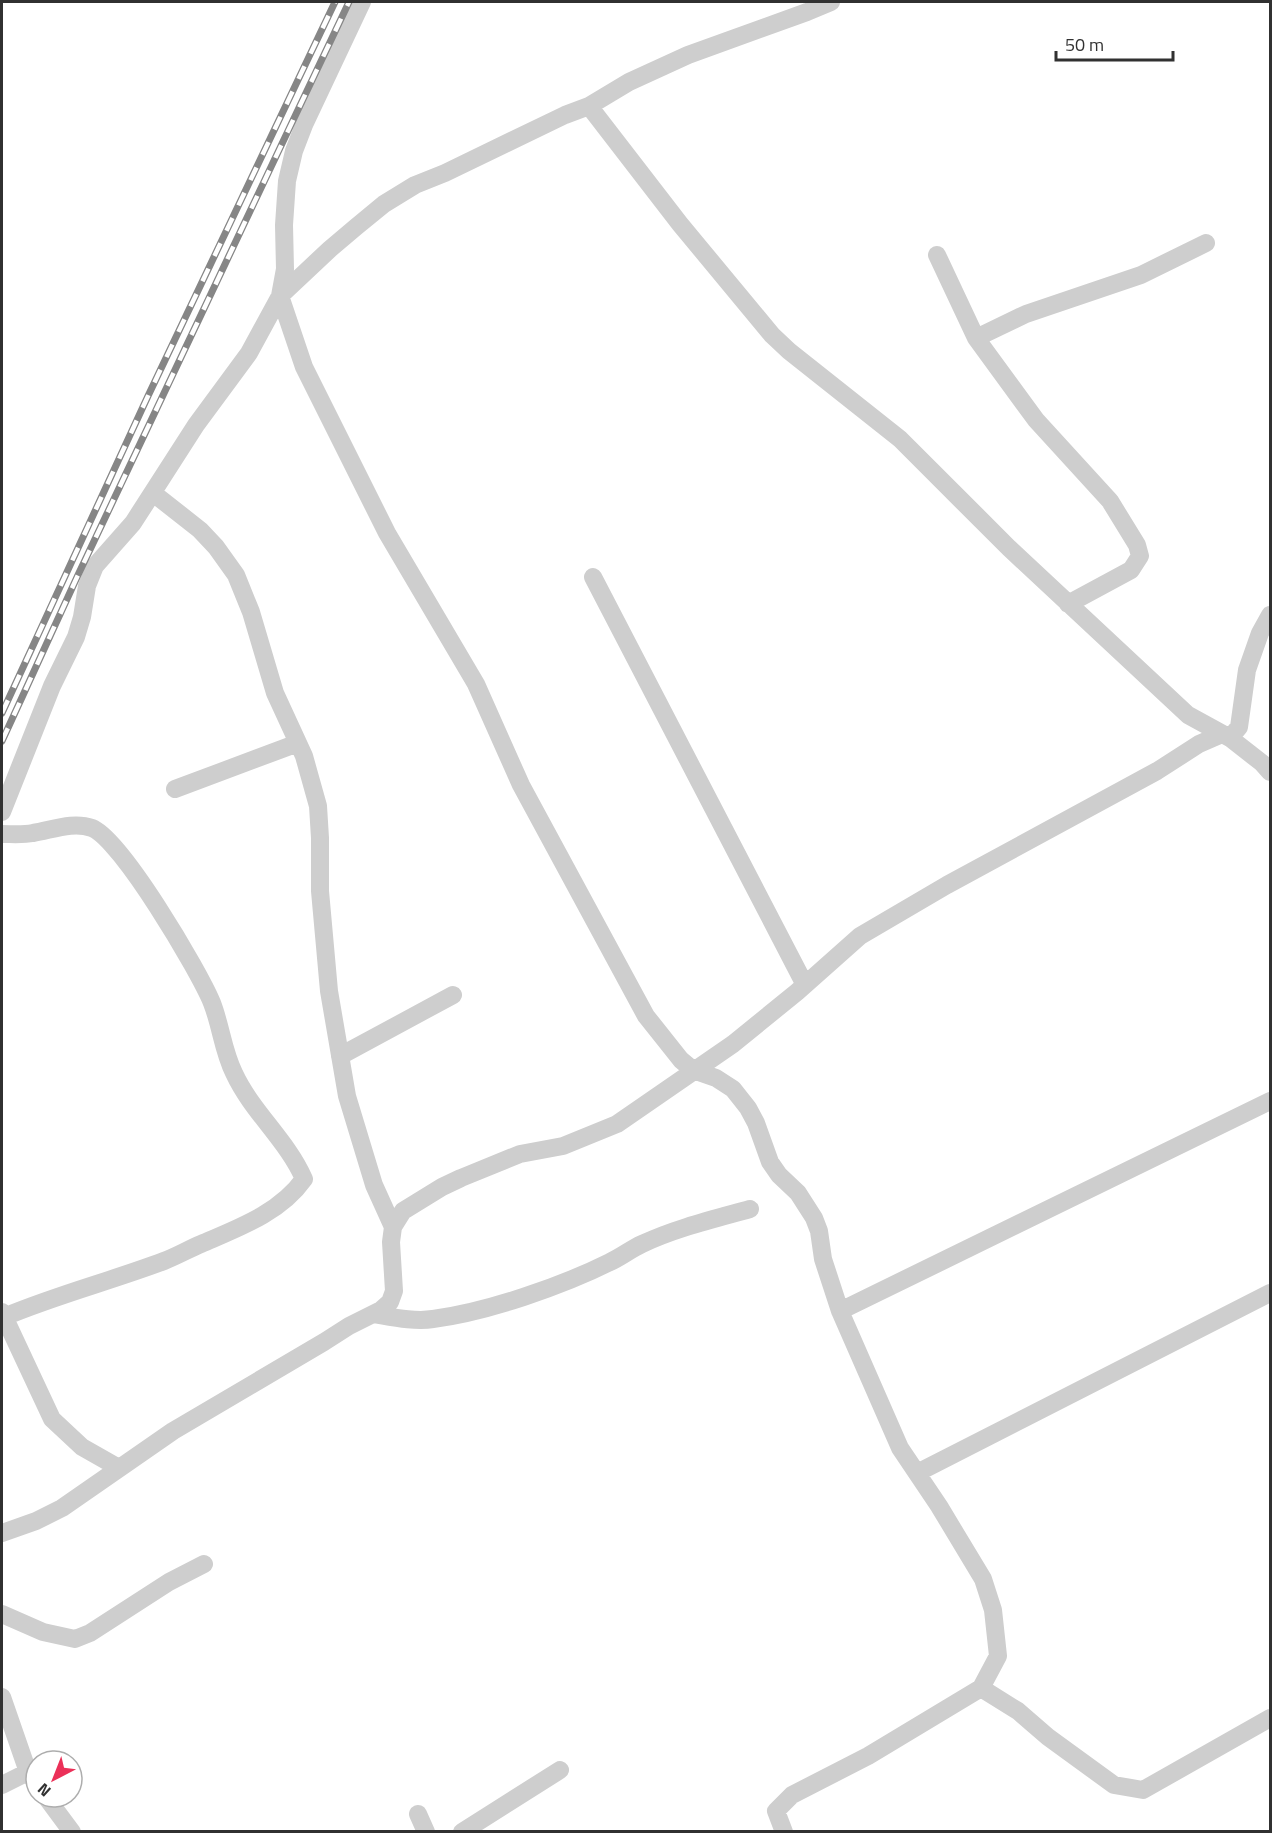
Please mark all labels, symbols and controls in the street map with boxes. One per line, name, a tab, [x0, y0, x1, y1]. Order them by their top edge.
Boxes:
scale bar	[1056, 24, 1173, 62]
text: 50 m	[1065, 31, 1104, 58]
north arrow	[24, 1749, 84, 1809]
text: N	[32, 1778, 56, 1803]

